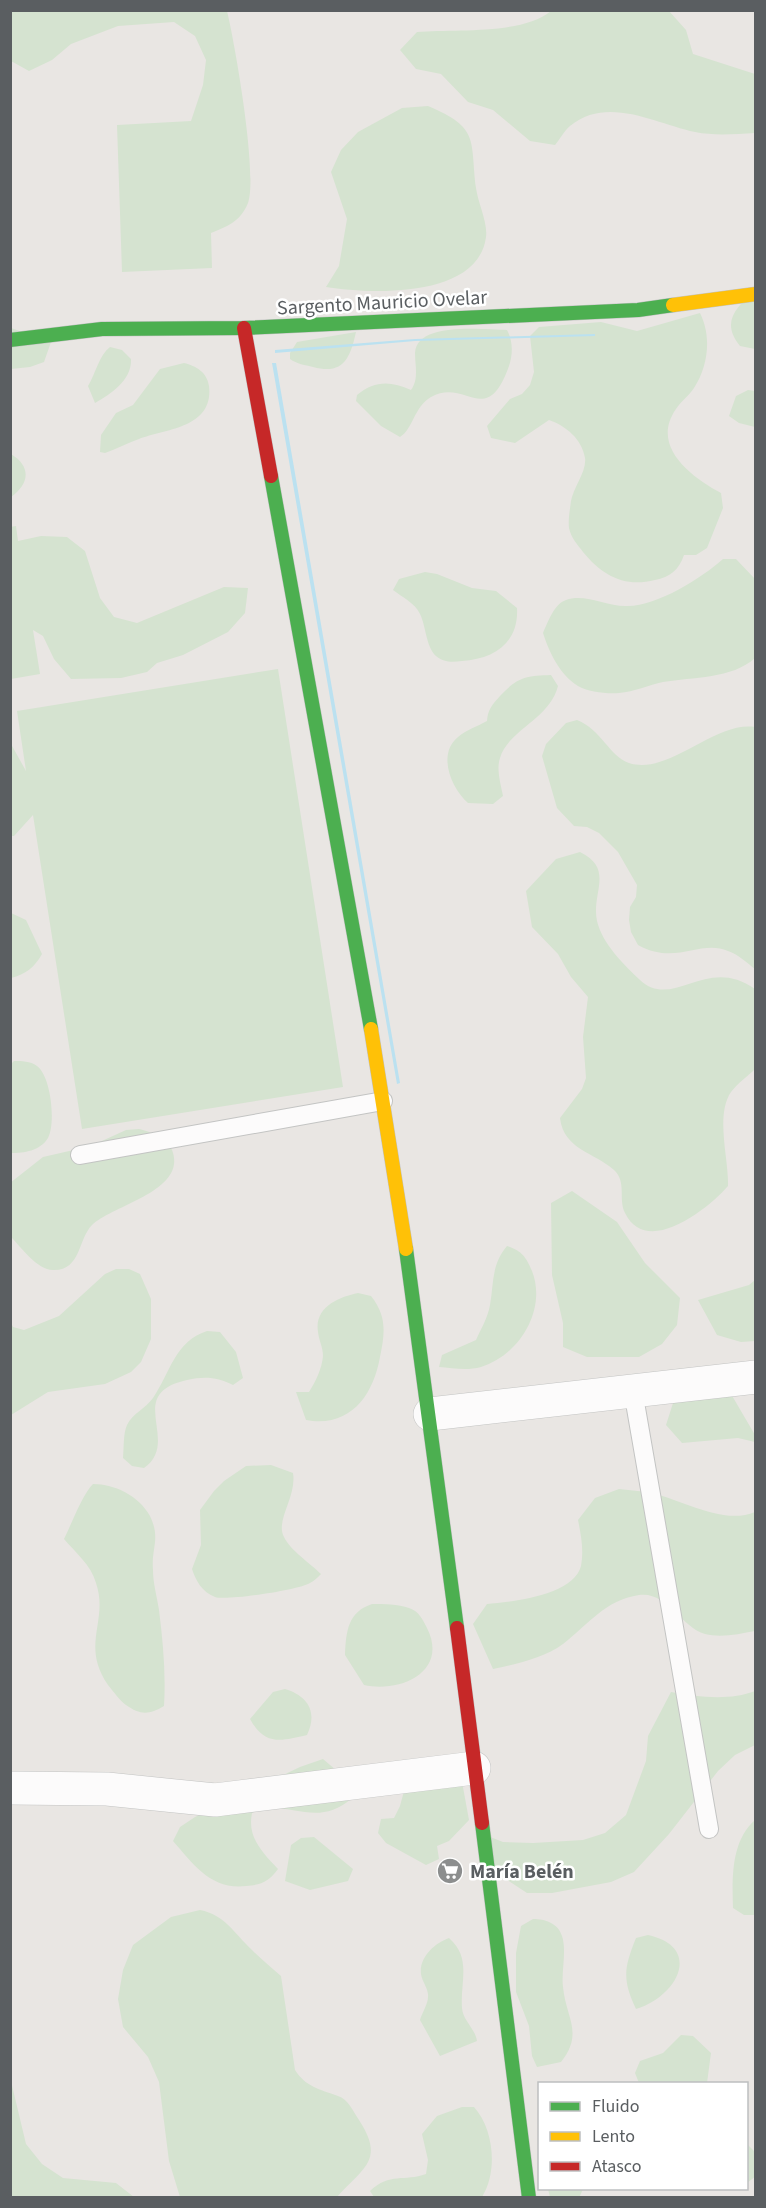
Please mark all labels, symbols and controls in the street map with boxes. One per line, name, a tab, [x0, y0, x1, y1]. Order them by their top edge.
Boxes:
street label: Sargento Mauricio Ovelar	[276, 284, 488, 322]
supermarket icon: María Belén	[435, 1856, 465, 1886]
place label: María Belén	[470, 1858, 574, 1886]
legend	[538, 2082, 748, 2190]
text: Fluido	[592, 2094, 639, 2119]
text: Lento	[592, 2124, 635, 2149]
text: Atasco	[592, 2154, 641, 2179]

